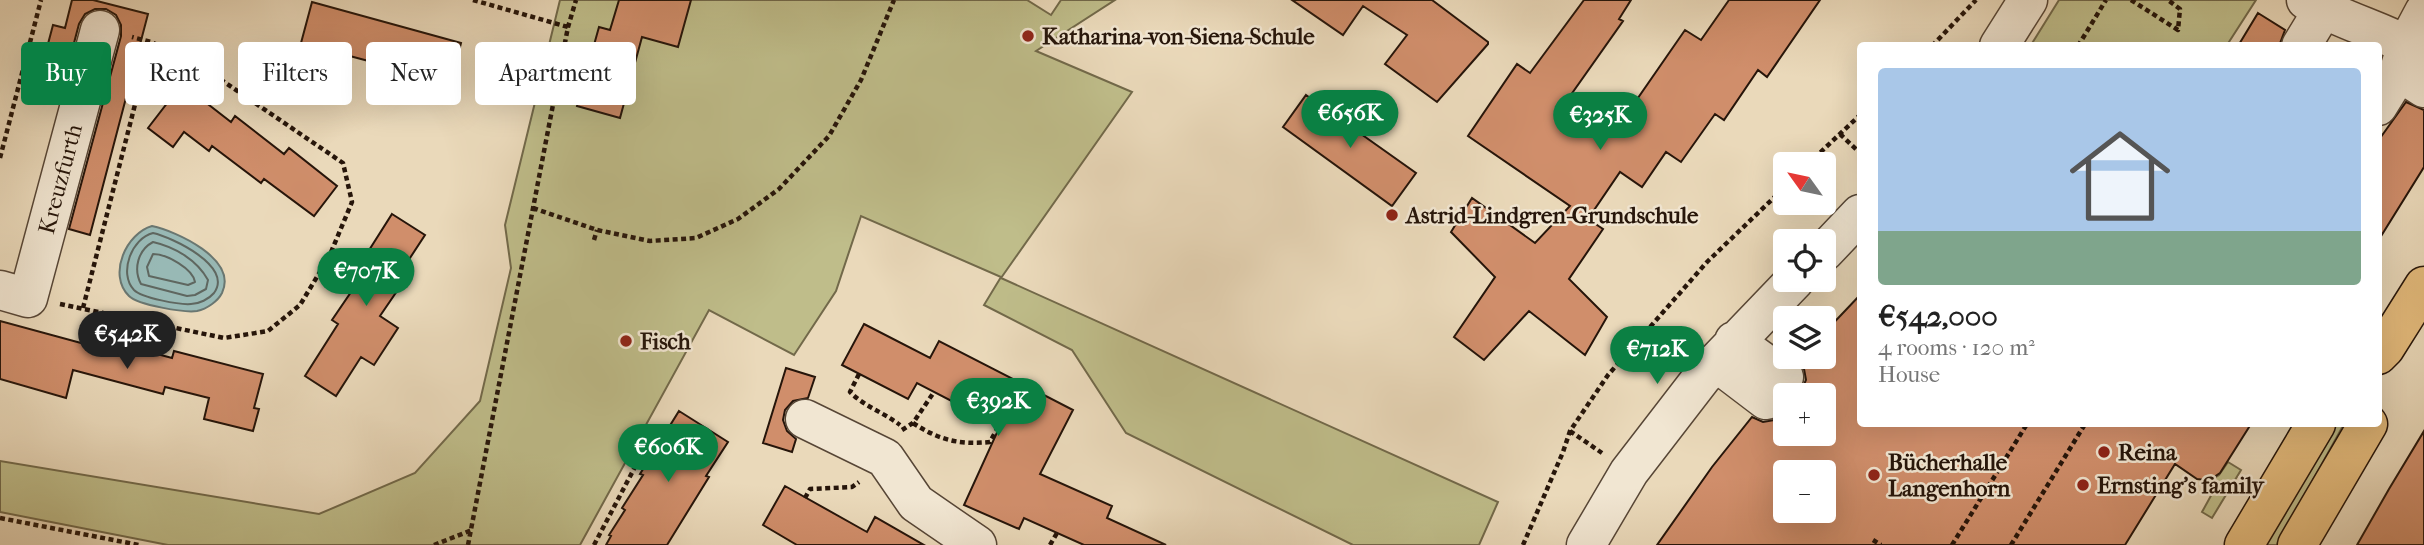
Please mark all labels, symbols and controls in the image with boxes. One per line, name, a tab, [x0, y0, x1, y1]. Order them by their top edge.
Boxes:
place label: Katharina-von-Siena-Schule	[1042, 23, 1315, 50]
marker: Katharina-von-Siena-Schule	[1020, 28, 1036, 44]
chip: Buy	[21, 42, 111, 105]
chip: Rent	[125, 42, 224, 105]
chip: Filters	[238, 42, 352, 105]
chip: New	[366, 42, 461, 105]
chip: Apartment	[475, 42, 636, 105]
pin: €656K	[1301, 90, 1399, 150]
pin: €325K	[1551, 92, 1649, 152]
text: €656K	[1317, 99, 1383, 126]
text: €325K	[1569, 101, 1631, 128]
icon: home	[2057, 113, 2183, 239]
street label: Kreuzfurth	[33, 121, 88, 237]
north arrow	[1773, 152, 1836, 215]
map controls	[1773, 152, 1836, 523]
place label: Astrid-Lindgren-Grundschule	[1404, 202, 1699, 229]
marker: Astrid-Lindgren-Grundschule	[1384, 207, 1400, 223]
button: locate	[1773, 229, 1836, 292]
pin: €707K	[317, 248, 415, 308]
text: €707K	[333, 257, 399, 284]
text: €542,000	[1878, 299, 1998, 334]
button: layers	[1773, 306, 1836, 369]
pin: €542K	[78, 312, 176, 371]
text: €542K	[94, 320, 160, 347]
pin: €712K	[1608, 326, 1706, 386]
place label: Fisch	[639, 328, 692, 355]
marker: Fisch	[618, 333, 634, 349]
text: 4 rooms · 120 m²	[1878, 334, 2035, 361]
text: €712K	[1626, 335, 1688, 362]
text: House	[1878, 361, 1940, 388]
pin: €392K	[949, 378, 1047, 438]
button: +	[1773, 383, 1836, 446]
text: €392K	[966, 387, 1030, 414]
pin: €606K	[619, 424, 717, 484]
text: €606K	[634, 433, 702, 460]
place label: Reina	[2118, 439, 2178, 466]
marker: Reina	[2096, 444, 2112, 460]
place label: Bücherhalle Langenhorn	[1888, 449, 2011, 502]
button: −	[1773, 460, 1836, 523]
marker: Bücherhalle Langenhorn	[1866, 467, 1882, 483]
place label: Ernsting's family	[2097, 472, 2266, 499]
marker: Ernsting's family	[2075, 477, 2091, 493]

